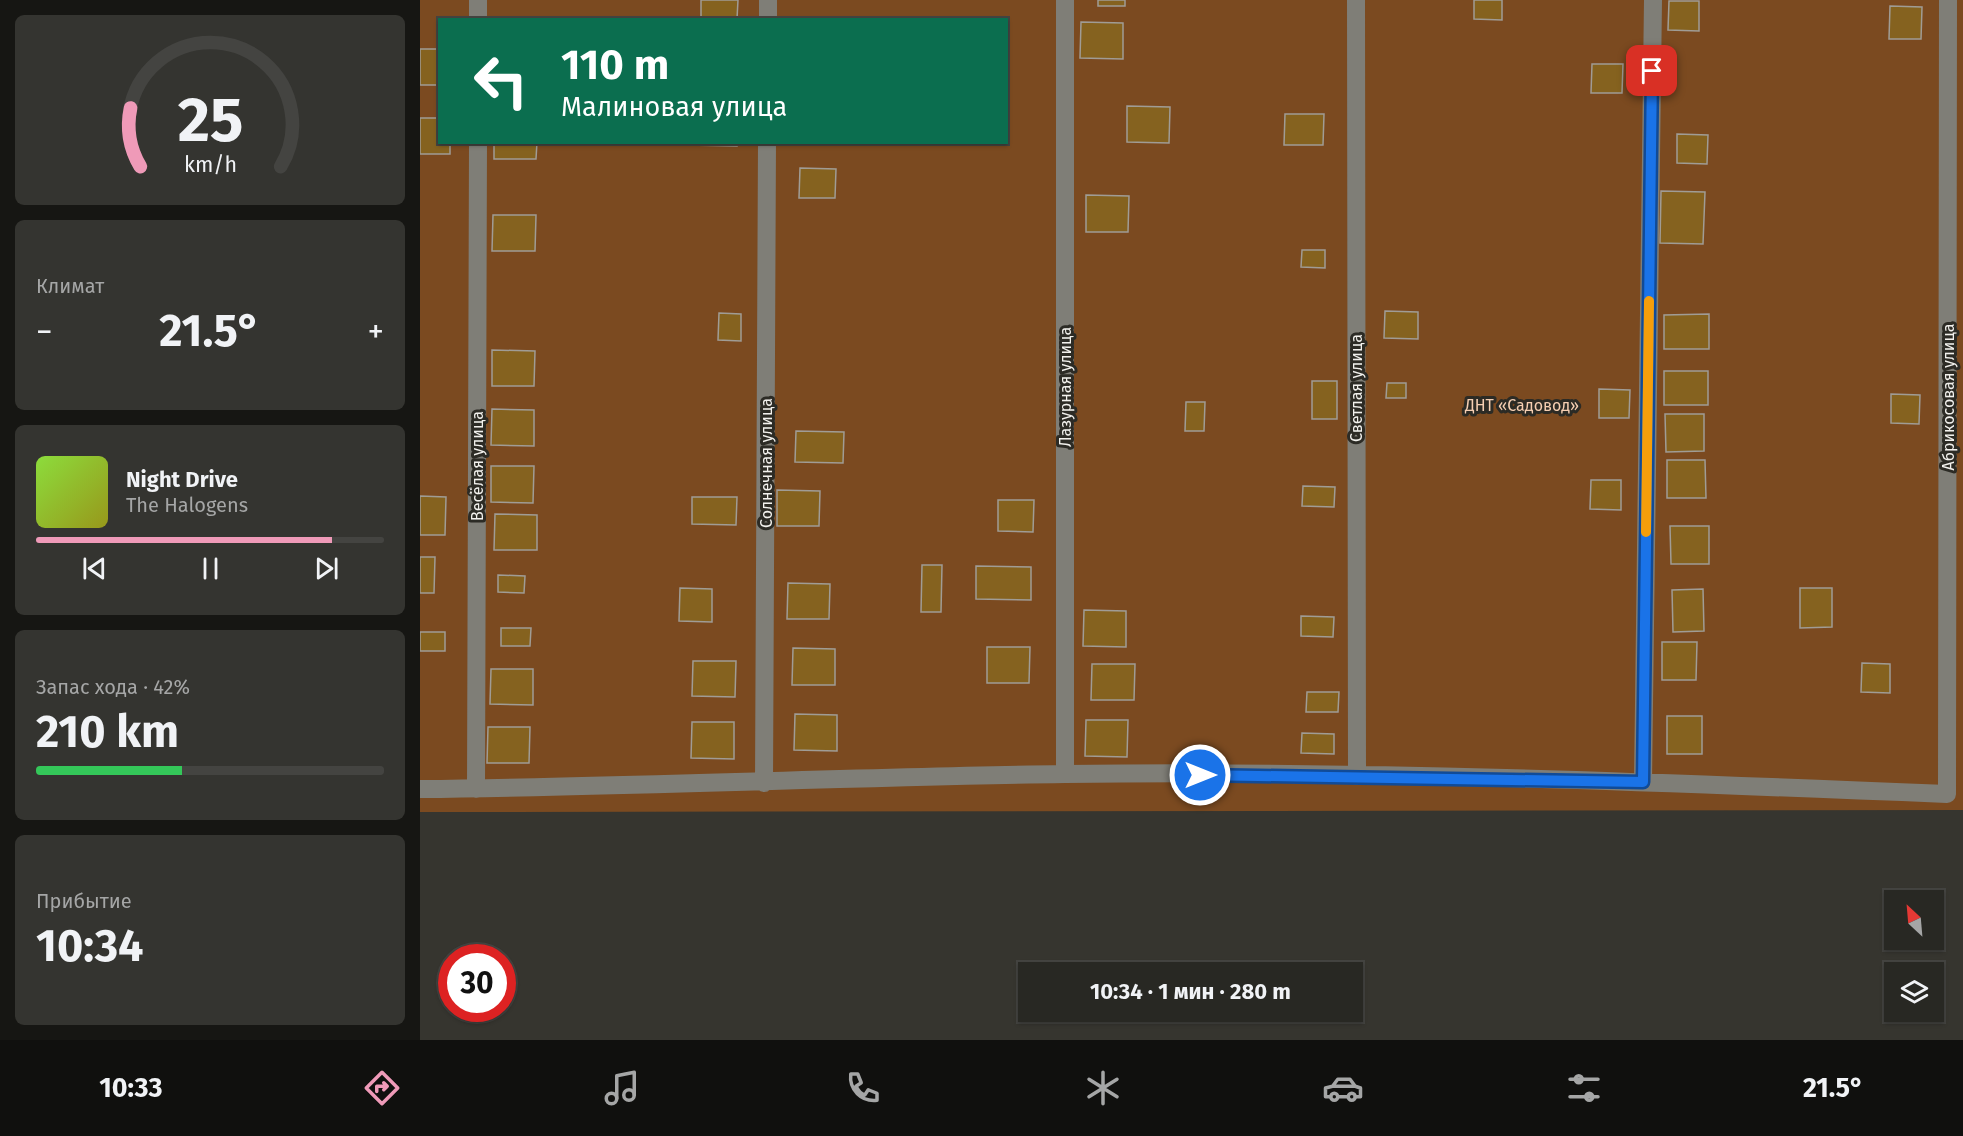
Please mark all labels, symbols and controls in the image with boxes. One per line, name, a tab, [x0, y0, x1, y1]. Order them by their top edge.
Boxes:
text: 110 m	[561, 40, 669, 90]
icon: left	[462, 42, 540, 120]
pin	[1626, 45, 1677, 96]
icon: arrive	[1635, 54, 1668, 87]
text: 25	[177, 83, 243, 158]
text: Малиновая улица	[561, 91, 787, 123]
text: km/h	[183, 152, 237, 178]
text: Климат	[36, 274, 104, 298]
text: 21.5°	[159, 304, 261, 358]
text: −	[36, 312, 53, 352]
text: +	[368, 312, 384, 352]
street label: Абрикосовая улица	[1939, 324, 1958, 470]
street label: Лазурная улица	[1056, 327, 1075, 447]
street label: Светлая улица	[1347, 334, 1366, 442]
park label: ДНТ «Садовод»	[1464, 396, 1579, 415]
street label: Солнечная улица	[757, 398, 776, 528]
street label: Весёлая улица	[468, 411, 487, 521]
text: Night Drive	[126, 466, 238, 493]
text: The Halogens	[126, 493, 248, 517]
icon: previous	[78, 552, 111, 585]
icon: pause	[194, 552, 227, 585]
icon: next	[310, 552, 343, 585]
text: Запас хода · 42%	[36, 675, 190, 699]
text: 210 km	[36, 705, 179, 759]
position arrow	[1168, 743, 1232, 807]
text: Прибытие	[36, 889, 132, 913]
north arrow	[1884, 890, 1944, 950]
map controls	[1884, 890, 1944, 1022]
text: 10:34	[36, 919, 143, 973]
speed limit sign: 30	[438, 944, 516, 1022]
button: layers	[1884, 962, 1944, 1022]
text: 10:34 · 1 мин · 280 m	[1090, 978, 1291, 1005]
icon: directions	[361, 1067, 403, 1109]
icon: music	[601, 1067, 643, 1109]
icon: phone	[842, 1067, 884, 1109]
icon: climate	[1082, 1067, 1124, 1109]
icon: car	[1322, 1067, 1364, 1109]
icon: filters	[1563, 1067, 1605, 1109]
text: 10:33	[99, 1072, 163, 1104]
text: 21.5°	[1803, 1072, 1864, 1104]

